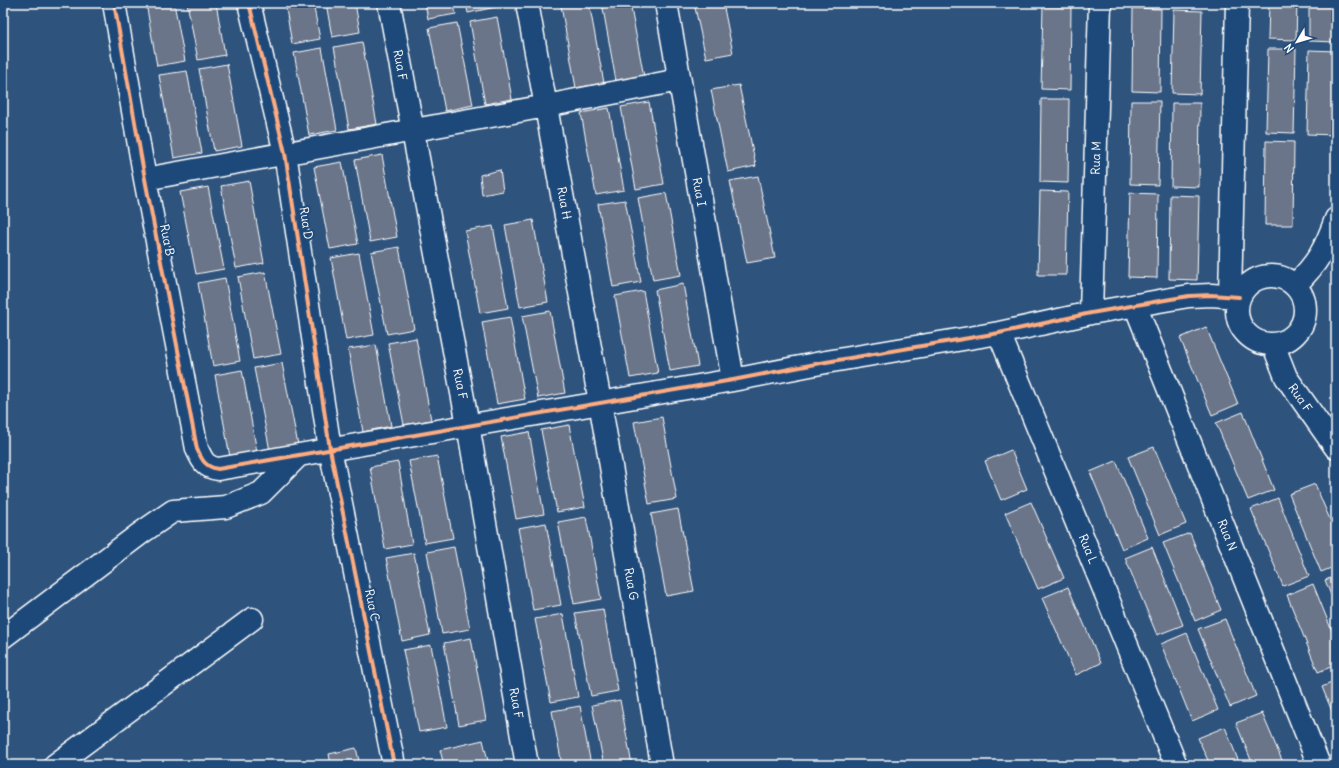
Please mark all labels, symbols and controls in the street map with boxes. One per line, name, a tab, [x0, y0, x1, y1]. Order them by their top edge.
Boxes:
north arrow	[1277, 22, 1317, 62]
text: N	[1281, 41, 1297, 55]
street label: Rua F	[390, 48, 411, 82]
street label: Rua M	[1087, 141, 1104, 175]
street label: Rua I	[690, 176, 709, 208]
street label: Rua H	[554, 185, 575, 221]
street label: Rua D	[297, 206, 316, 240]
street label: Rua B	[157, 223, 178, 257]
street label: Rua F	[450, 367, 471, 401]
street label: Rua F	[1285, 381, 1316, 415]
street label: Rua N	[1214, 517, 1241, 553]
street label: Rua L	[1076, 532, 1101, 566]
street label: Rua G	[621, 566, 642, 602]
street label: Rua C	[362, 588, 383, 622]
street label: Rua F	[506, 686, 527, 720]

